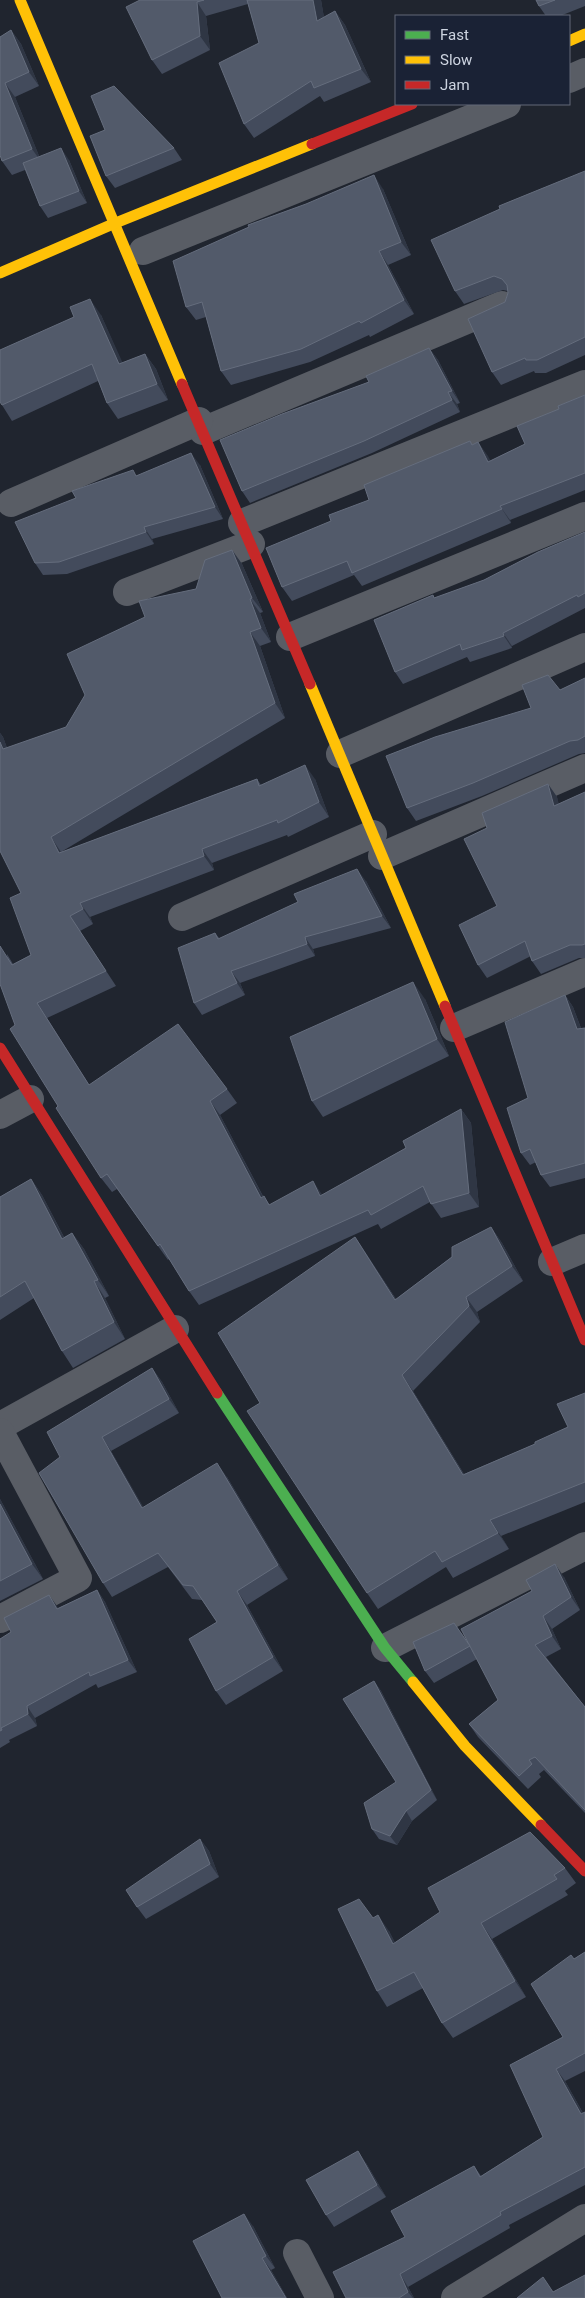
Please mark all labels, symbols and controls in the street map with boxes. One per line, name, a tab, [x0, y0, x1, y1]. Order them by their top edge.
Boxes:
legend	[395, 15, 570, 105]
text: Fast	[440, 26, 469, 44]
text: Slow	[440, 51, 472, 69]
text: Jam	[440, 76, 470, 94]

